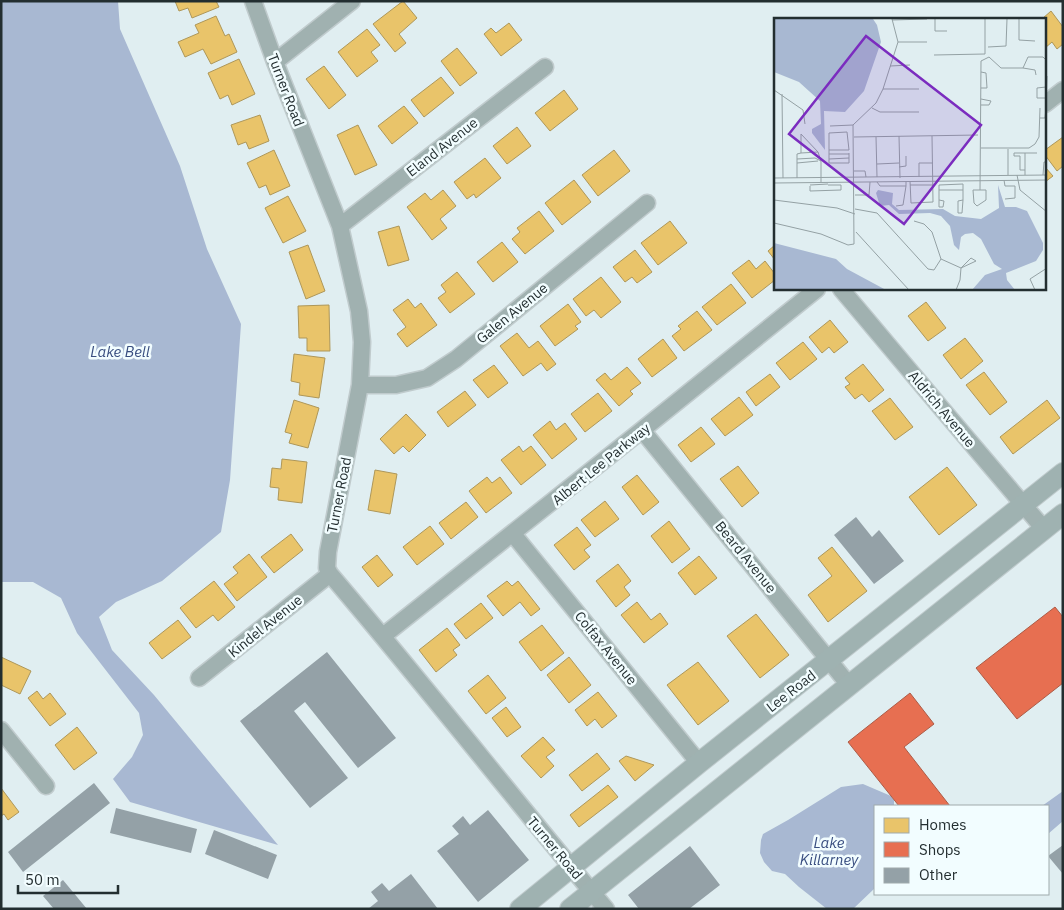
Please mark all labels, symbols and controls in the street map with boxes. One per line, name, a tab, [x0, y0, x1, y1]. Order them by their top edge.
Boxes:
inset map	[774, 18, 1046, 290]
street label: Turner Road	[264, 51, 308, 129]
street label: Eland Avenue	[403, 113, 481, 180]
street label: Galen Avenue	[473, 279, 552, 347]
water label: Lake Bell	[90, 342, 150, 361]
street label: Aldrich Avenue	[905, 367, 979, 451]
street label: Albert Lee Parkway	[548, 419, 654, 509]
street label: Turner Road	[323, 456, 355, 534]
street label: Beard Avenue	[711, 517, 781, 597]
street label: Kindel Avenue	[224, 590, 306, 661]
street label: Colfax Avenue	[571, 608, 641, 689]
street label: Lee Road	[763, 666, 819, 716]
legend	[874, 805, 1049, 895]
street label: Turner Road	[523, 813, 587, 883]
text: Homes	[919, 815, 967, 834]
water label: Lake Killarney	[800, 833, 859, 869]
text: Shops	[919, 840, 961, 859]
scale bar	[18, 862, 118, 894]
text: Other	[919, 865, 958, 884]
text: 50 m	[25, 870, 60, 889]

